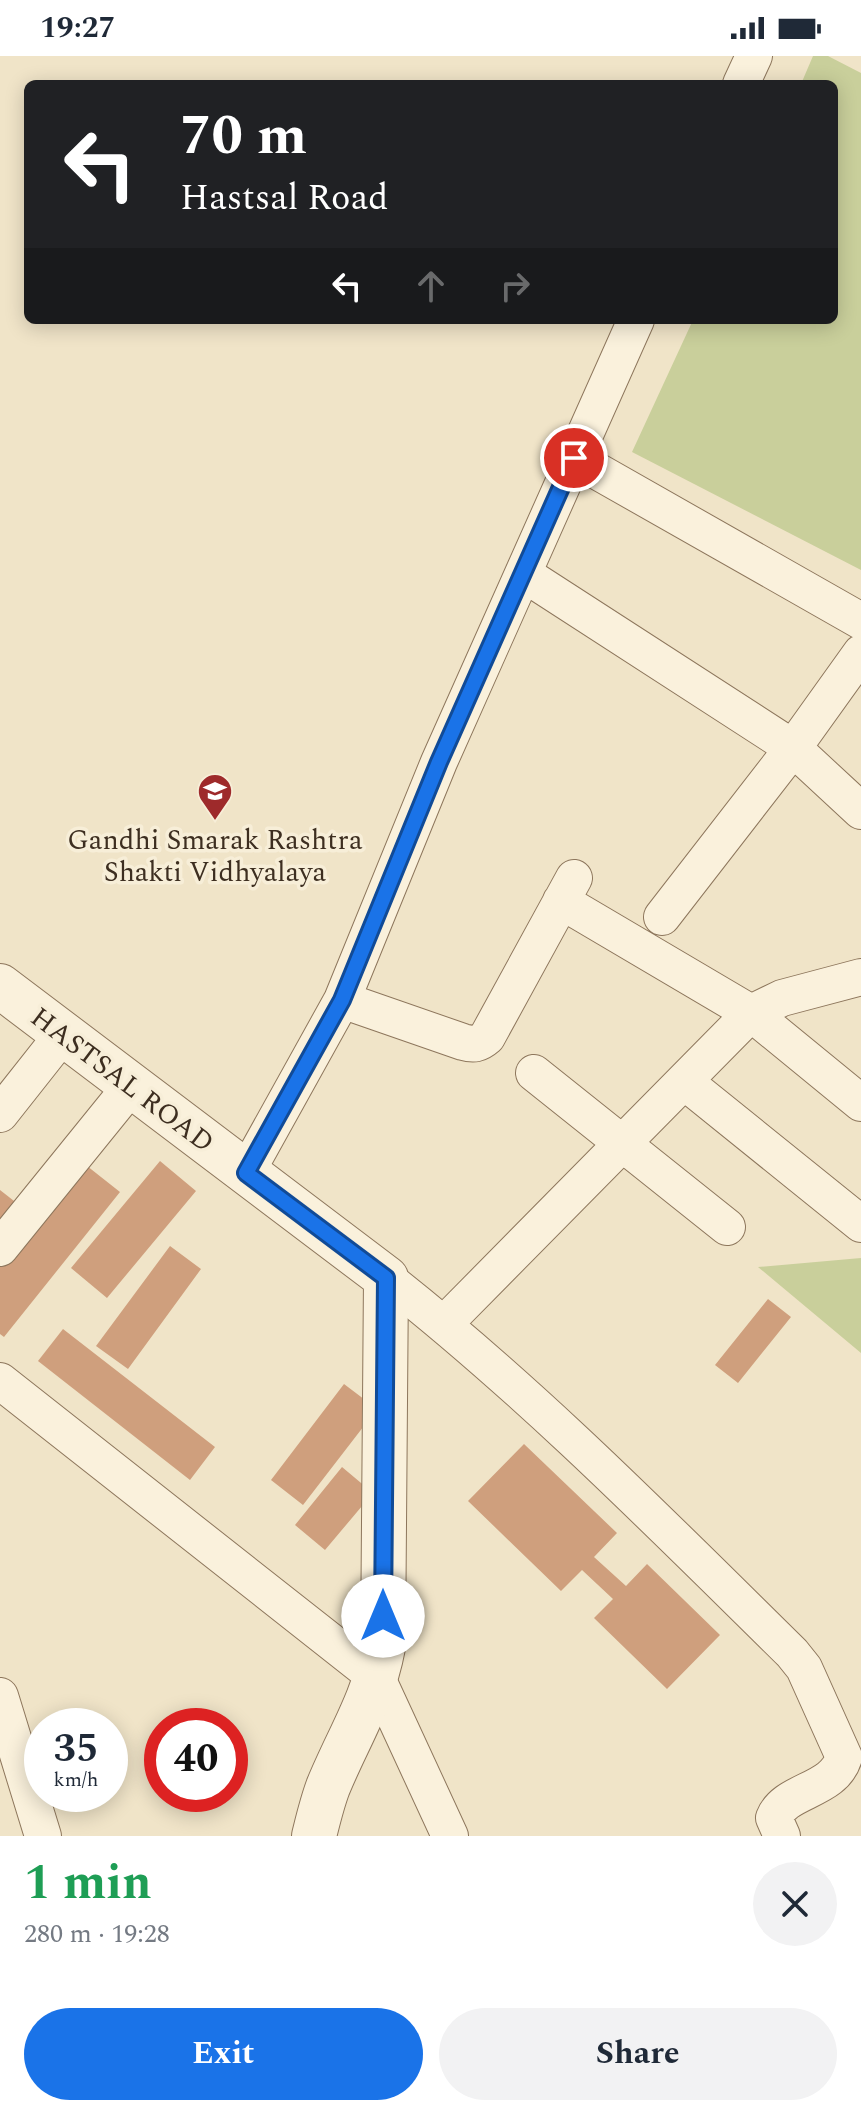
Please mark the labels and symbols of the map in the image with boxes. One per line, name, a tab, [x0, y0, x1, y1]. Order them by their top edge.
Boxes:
pin	[540, 424, 608, 492]
school or university icon: Gandhi Smarak Rashtra Shakti Vidhyalaya	[196, 772, 234, 822]
place label: Gandhi Smarak Rashtra Shakti Vidhyalaya	[67, 819, 363, 894]
street label: HASTSAL ROAD	[21, 997, 223, 1164]
position arrow	[341, 1574, 425, 1658]
speed limit sign: 40	[144, 1708, 248, 1812]

